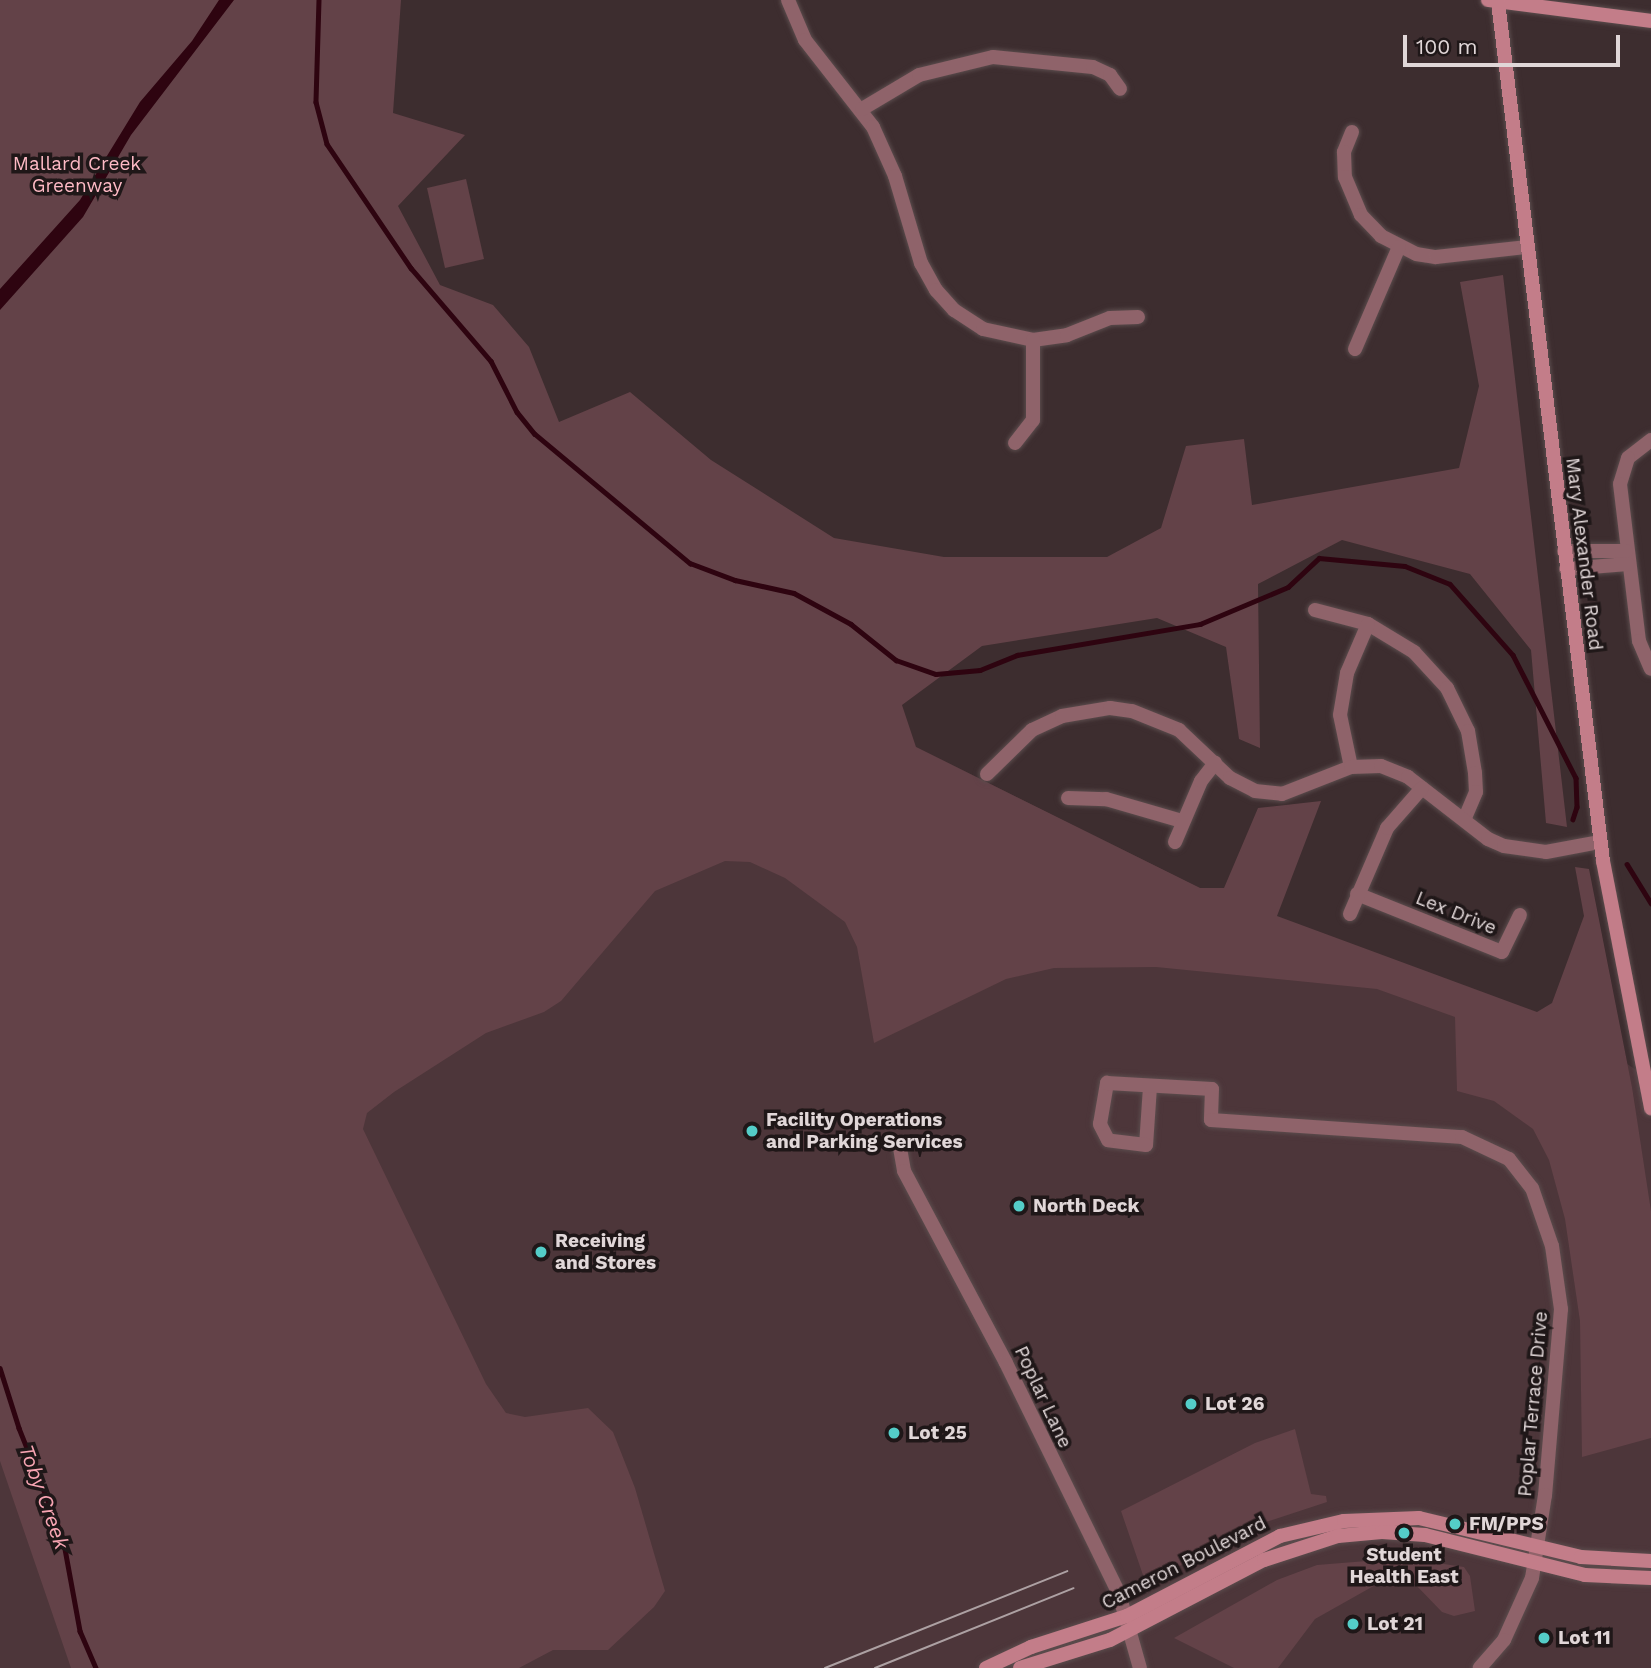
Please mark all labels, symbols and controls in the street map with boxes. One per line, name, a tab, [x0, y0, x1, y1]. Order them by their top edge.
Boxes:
scale bar	[1406, 21, 1623, 65]
text: 100 m	[1416, 34, 1478, 59]
park label: Mallard Creek Greenway	[13, 153, 141, 197]
street label: Mary Alexander Road	[1561, 455, 1607, 653]
street label: Lex Drive	[1412, 886, 1500, 940]
place label: Facility Operations and Parking Services	[766, 1109, 963, 1153]
marker: Facility Operations and Parking Services	[744, 1123, 760, 1139]
place label: North Deck	[1033, 1195, 1139, 1217]
marker: North Deck	[1011, 1198, 1027, 1214]
place label: Receiving and Stores	[555, 1230, 656, 1274]
marker: Receiving and Stores	[533, 1244, 549, 1260]
street label: Poplar Terrace Drive	[1513, 1310, 1553, 1498]
street label: Poplar Lane	[1009, 1342, 1077, 1452]
place label: Lot 26	[1205, 1393, 1264, 1415]
marker: Lot 26	[1183, 1396, 1199, 1412]
place label: Lot 25	[908, 1422, 967, 1444]
marker: Lot 25	[886, 1425, 902, 1441]
water label: Toby Creek	[13, 1441, 75, 1553]
street label: Cameron Boulevard	[1098, 1512, 1270, 1614]
place label: FM/PPS	[1469, 1513, 1544, 1535]
marker: FM/PPS	[1447, 1516, 1463, 1532]
marker: Student Health East	[1396, 1525, 1412, 1541]
place label: Student Health East	[1349, 1544, 1459, 1588]
place label: Lot 21	[1367, 1613, 1423, 1635]
marker: Lot 21	[1345, 1616, 1361, 1632]
place label: Lot 11	[1558, 1627, 1611, 1649]
marker: Lot 11	[1536, 1630, 1552, 1646]

